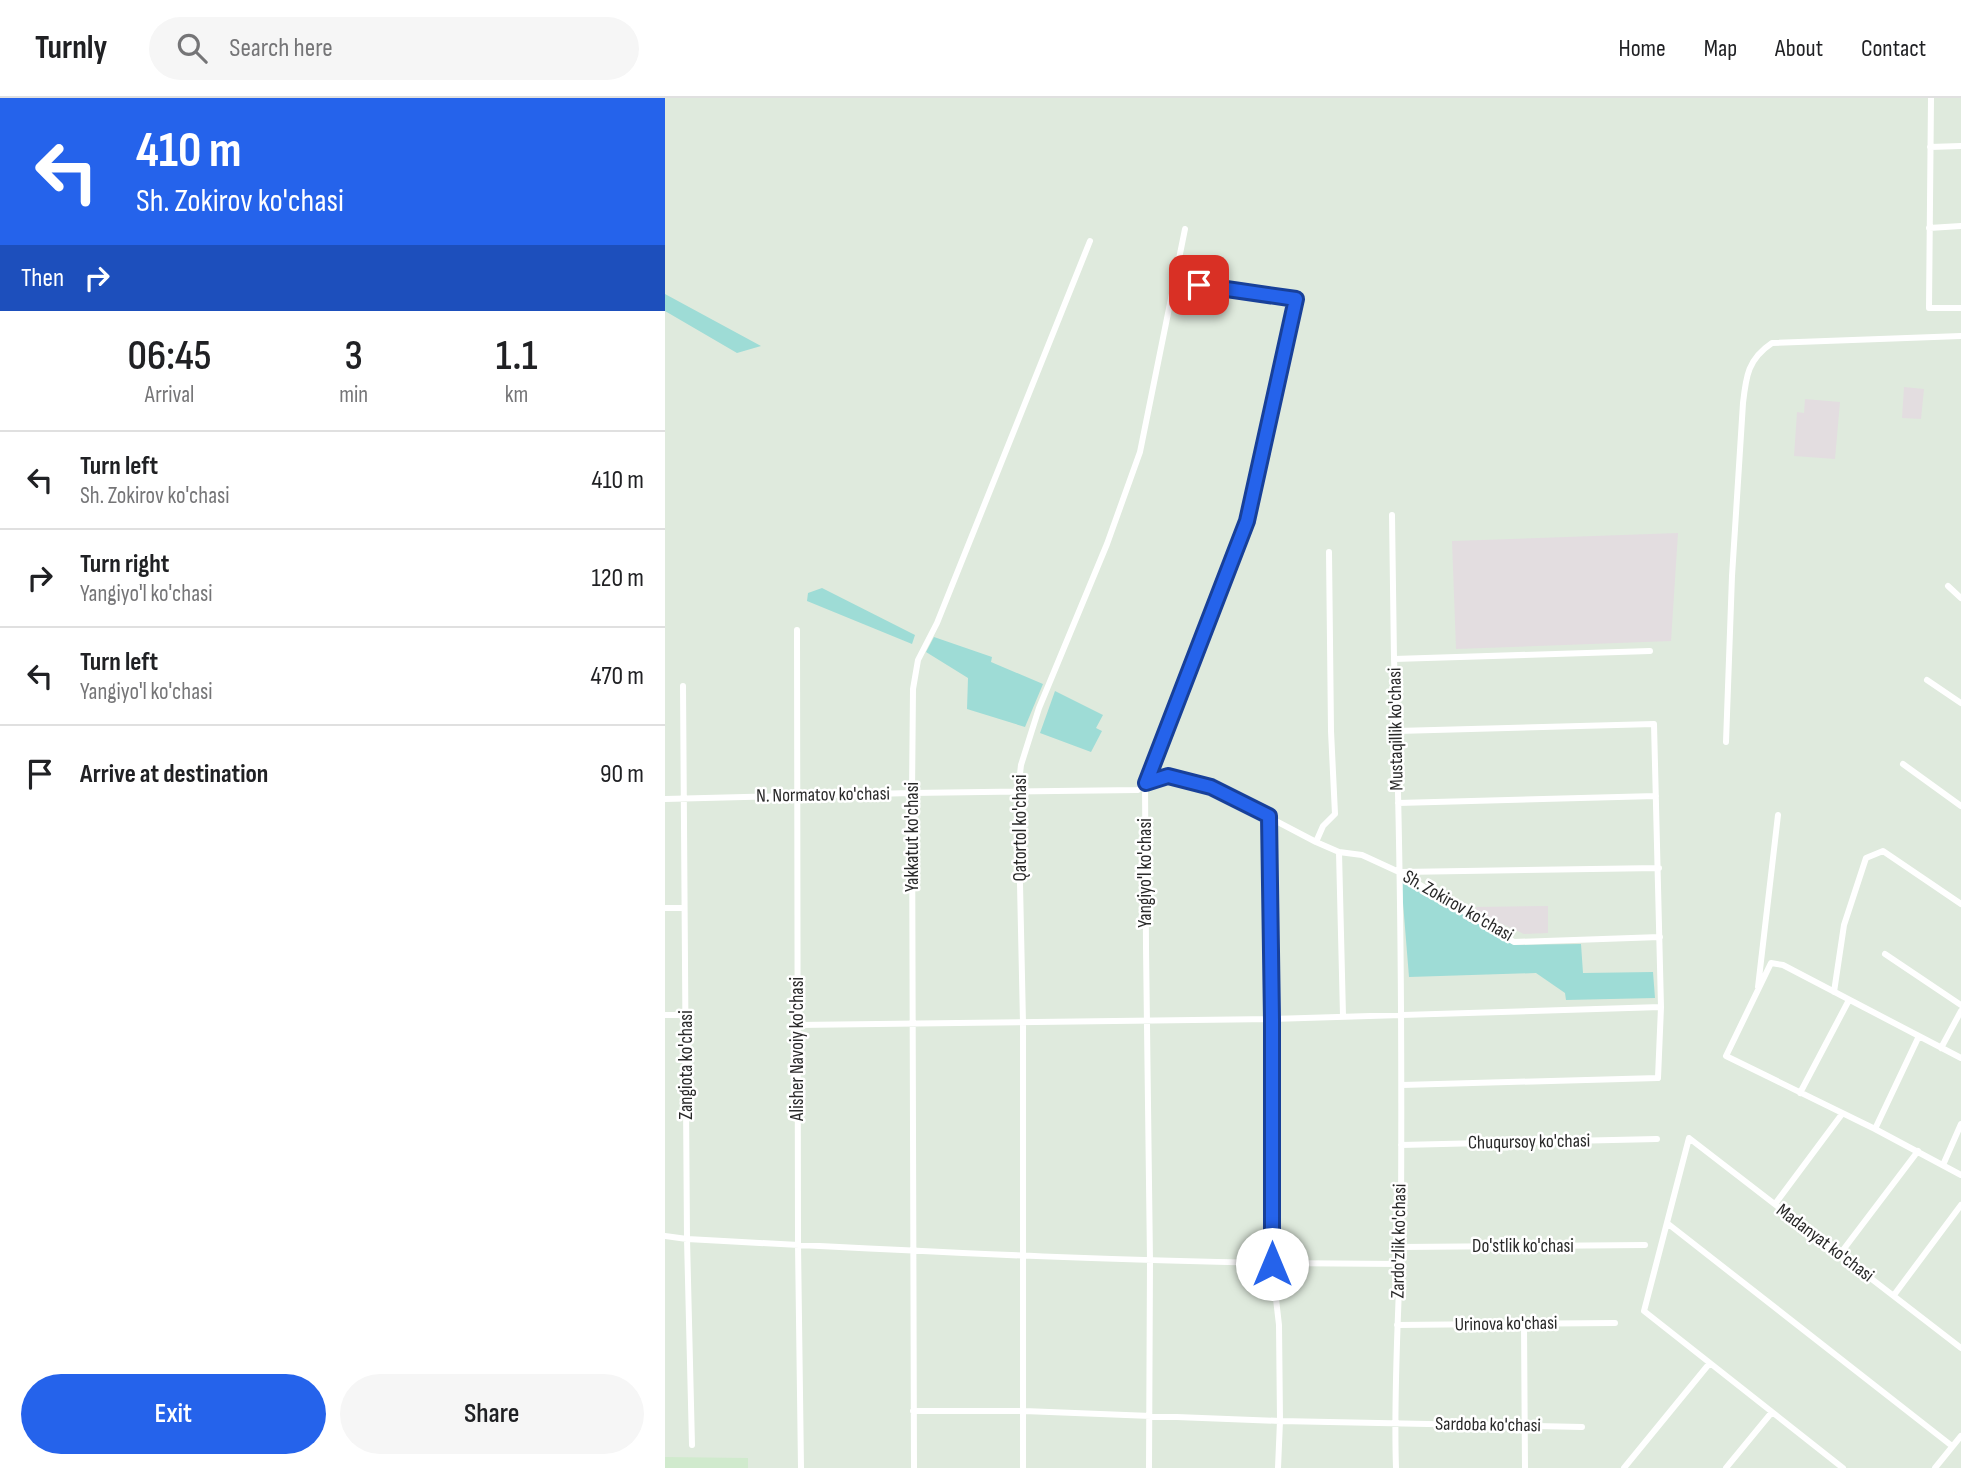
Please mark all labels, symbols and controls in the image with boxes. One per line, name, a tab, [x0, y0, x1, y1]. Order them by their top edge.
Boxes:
search box	[149, 17, 639, 80]
text: Turnly	[35, 28, 107, 68]
icon: search	[173, 29, 211, 67]
text: Search here	[229, 33, 333, 64]
text: Home	[1618, 34, 1666, 63]
text: Map	[1704, 34, 1737, 63]
text: About	[1775, 34, 1823, 63]
text: Contact	[1861, 34, 1926, 63]
text: 410 m	[136, 122, 242, 181]
icon: left	[21, 126, 112, 217]
text: Sh. Zokirov ko'chasi	[136, 182, 344, 221]
pin	[1169, 255, 1229, 315]
icon: right	[78, 259, 116, 297]
text: Then	[21, 263, 64, 294]
icon: arrive	[1180, 266, 1218, 304]
text: 06:45	[128, 331, 212, 382]
text: 3	[344, 331, 363, 382]
text: 1.1	[496, 331, 537, 382]
text: Arrival	[145, 381, 194, 409]
text: min	[339, 381, 368, 409]
text: km	[505, 381, 528, 409]
text: Turn left	[80, 451, 158, 482]
icon: left	[21, 461, 59, 499]
text: 410 m	[592, 465, 644, 496]
text: Sh. Zokirov ko'chasi	[80, 482, 230, 510]
text: Turn right	[80, 549, 169, 580]
icon: right	[21, 559, 59, 597]
text: 120 m	[591, 563, 644, 594]
text: Yangiyo'l ko'chasi	[80, 580, 213, 608]
text: Turn left	[80, 647, 158, 678]
icon: left	[21, 657, 59, 695]
text: 470 m	[591, 661, 644, 692]
street label: Mustaqillik ko'chasi	[1383, 667, 1409, 791]
text: Yangiyo'l ko'chasi	[80, 678, 213, 706]
icon: arrive	[21, 755, 59, 793]
text: Arrive at destination	[80, 759, 268, 790]
text: 90 m	[600, 759, 644, 790]
street label: Qatortol ko'chasi	[1009, 774, 1032, 882]
street label: N. Normatov ko'chasi	[756, 782, 890, 808]
street label: Yakkatut ko'chasi	[901, 782, 924, 892]
street label: Yangiyo'l ko'chasi	[1134, 818, 1157, 928]
street label: Sh. Zokirov ko'chasi	[1399, 865, 1517, 947]
street label: Alisher Navoiy ko'chasi	[786, 977, 809, 1122]
street label: Zangiota ko'chasi	[675, 1010, 698, 1120]
street label: Chuqursoy ko'chasi	[1468, 1129, 1590, 1155]
street label: Zardo'zlik ko'chasi	[1387, 1183, 1411, 1299]
street label: Madanyat ko'chasi	[1772, 1199, 1878, 1287]
position arrow	[1235, 1227, 1309, 1301]
street label: Do'stlik ko'chasi	[1472, 1235, 1574, 1258]
street label: Urinova ko'chasi	[1454, 1312, 1558, 1336]
button: Exit	[21, 1374, 326, 1454]
button: Share	[340, 1374, 644, 1454]
street label: Sardoba ko'chasi	[1435, 1413, 1541, 1437]

